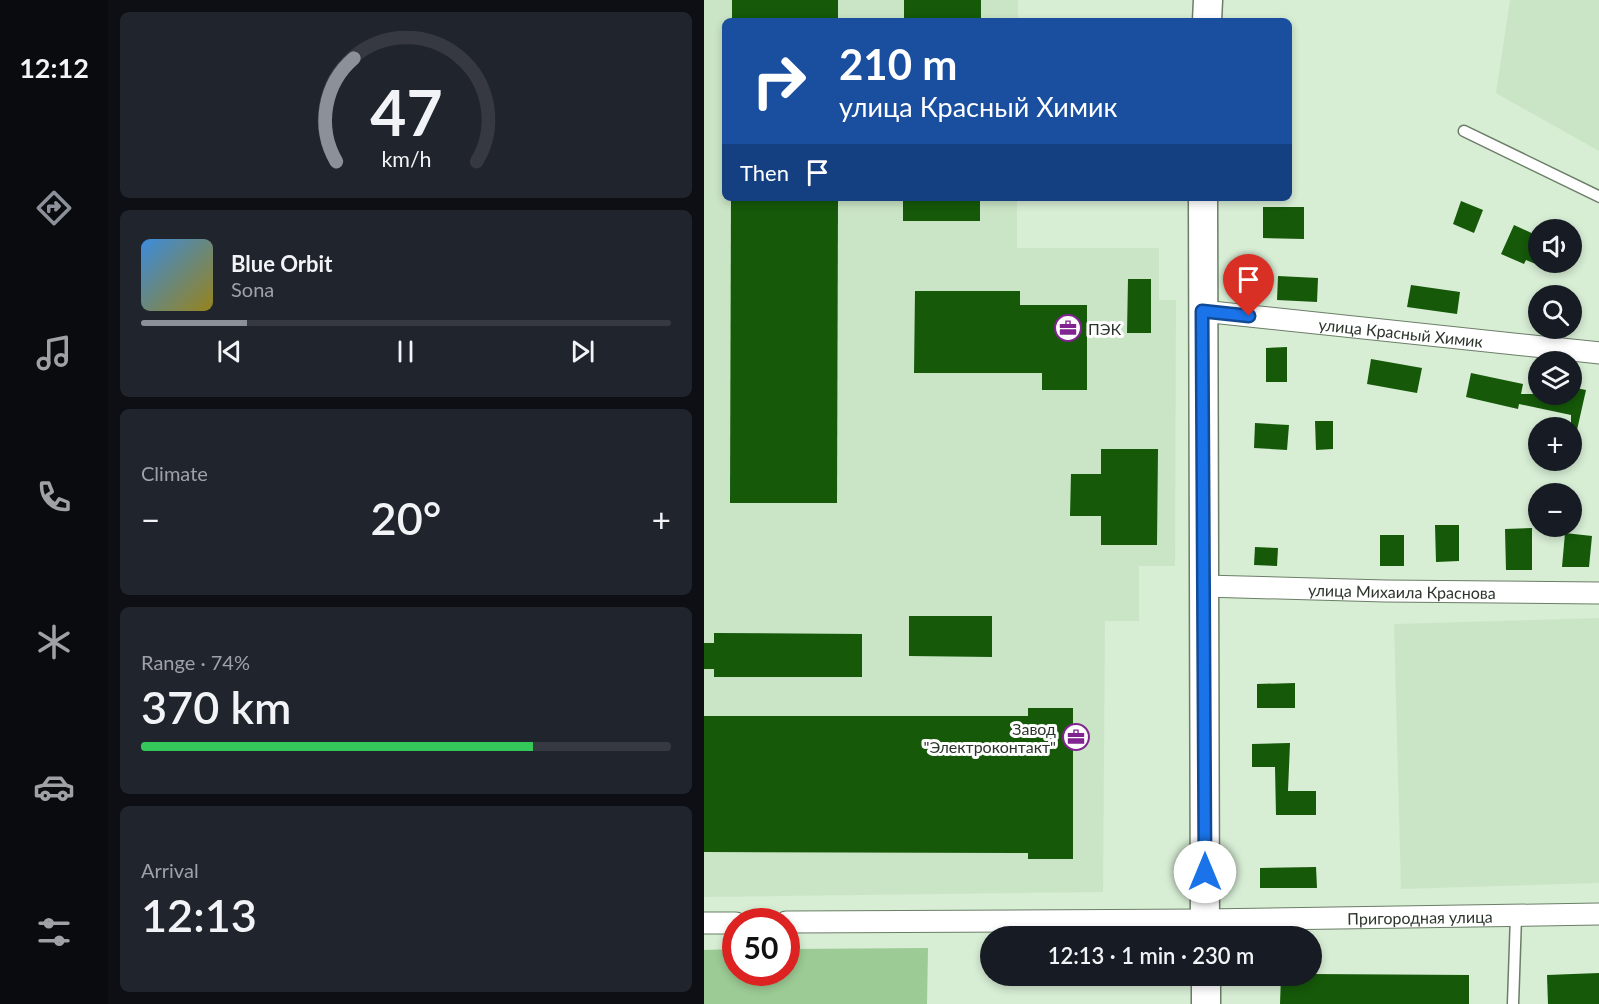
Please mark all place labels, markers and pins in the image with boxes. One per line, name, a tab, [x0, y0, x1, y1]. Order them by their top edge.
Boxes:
pin	[1223, 254, 1274, 316]
office icon: ПЭК	[1053, 313, 1083, 343]
place label: ПЭК	[1088, 319, 1122, 338]
place label: Завод "Электроконтакт"	[923, 719, 1056, 756]
office icon: Завод "Электроконтакт"	[1061, 722, 1091, 752]

